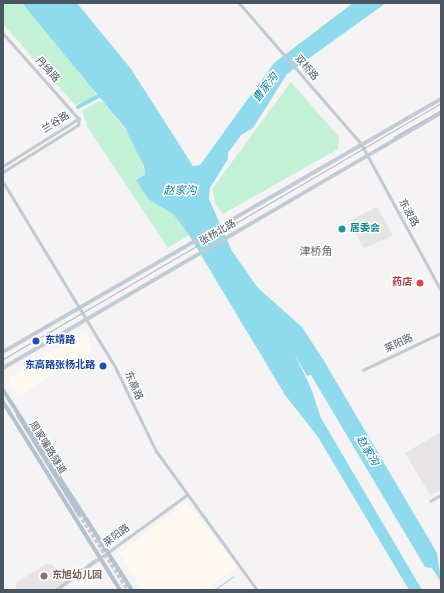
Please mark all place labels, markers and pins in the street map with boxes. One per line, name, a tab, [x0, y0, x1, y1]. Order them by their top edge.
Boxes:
place label: 居委会	[350, 223, 380, 235]
marker: 居委会	[337, 224, 347, 234]
place label: 药店	[392, 277, 412, 289]
marker: 药店	[415, 278, 425, 288]
marker: 东靖路	[30, 335, 42, 347]
place label: 东靖路	[45, 335, 75, 347]
place label: 东高路张杨北路	[25, 360, 95, 372]
marker: 东高路张杨北路	[98, 361, 108, 371]
place label: 东旭幼儿园	[52, 570, 102, 582]
marker: 东旭幼儿园	[39, 571, 49, 581]

